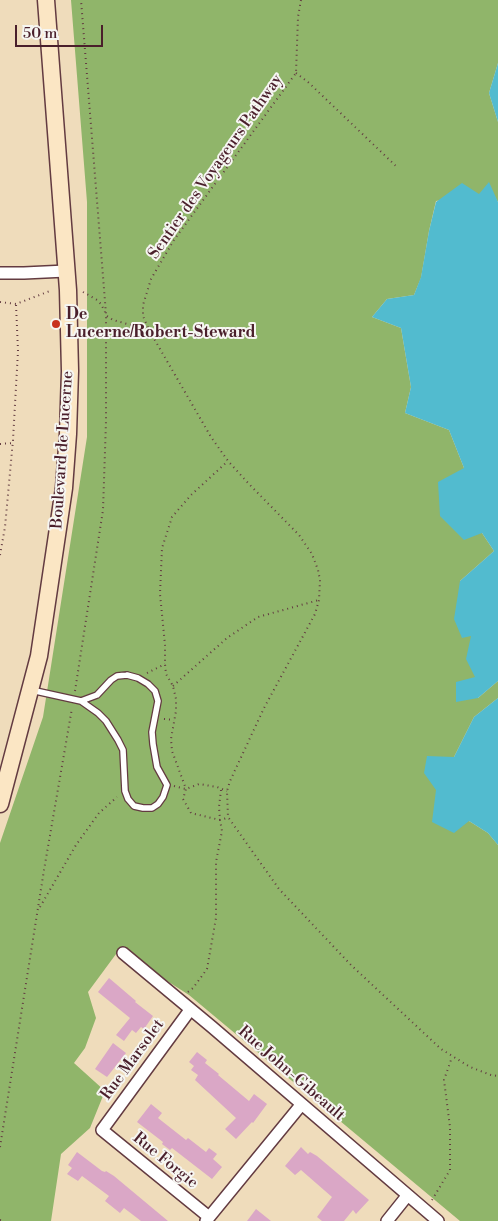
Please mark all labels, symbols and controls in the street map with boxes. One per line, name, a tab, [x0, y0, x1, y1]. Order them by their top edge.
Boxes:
scale bar	[18, 15, 105, 47]
text: 50 m	[23, 24, 57, 43]
street label: Sentier des Voyageurs Pathway	[145, 71, 287, 263]
place label: De Lucerne/Robert-Steward	[66, 305, 256, 343]
marker: De Lucerne/Robert-Steward	[50, 318, 62, 330]
street label: Boulevard de Lucerne	[48, 370, 78, 530]
street label: Rue Marsolet	[97, 1016, 169, 1104]
street label: Rue John-Gibeault	[234, 1022, 348, 1126]
street label: Rue Forgie	[129, 1129, 201, 1193]

